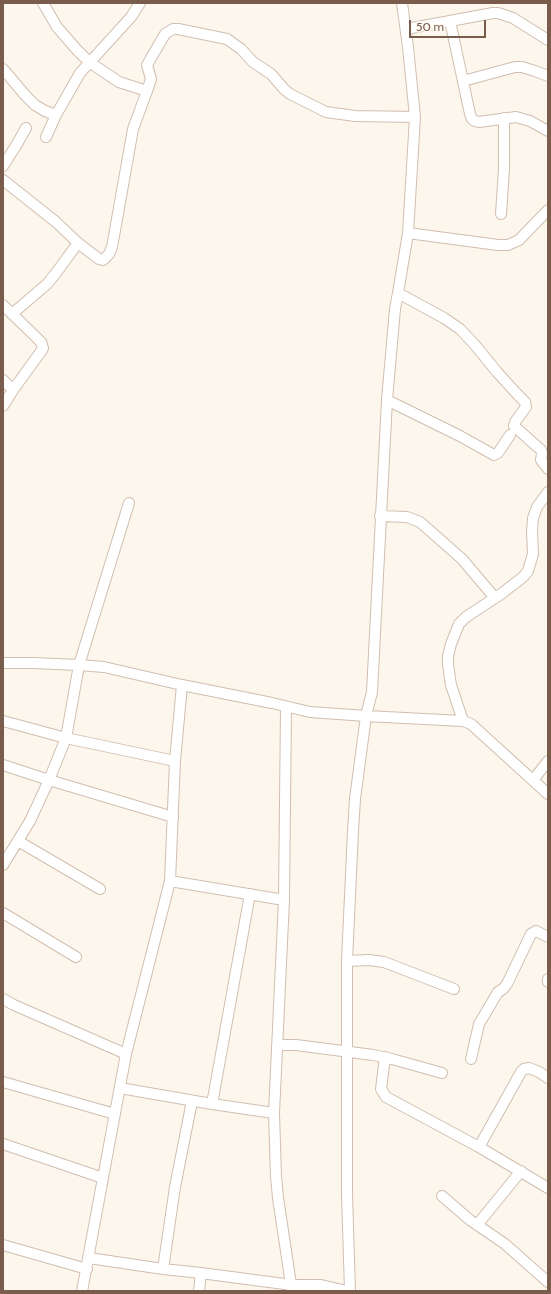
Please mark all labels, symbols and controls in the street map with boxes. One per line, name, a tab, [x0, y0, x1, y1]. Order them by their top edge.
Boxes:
scale bar	[411, 12, 488, 38]
text: 50 m	[416, 19, 444, 34]

